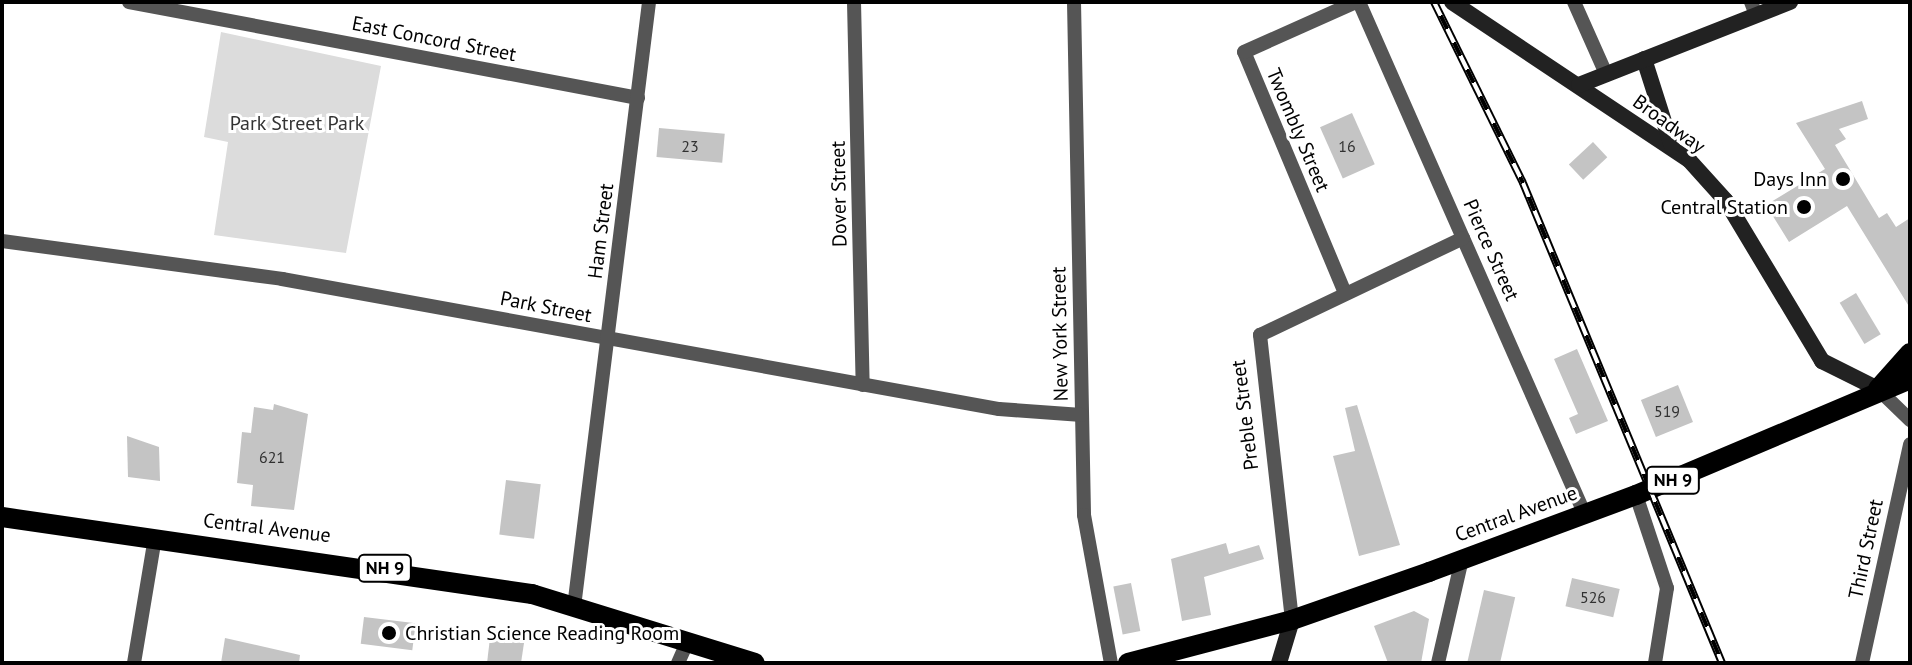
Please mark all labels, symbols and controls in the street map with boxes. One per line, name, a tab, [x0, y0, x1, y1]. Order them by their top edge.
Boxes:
street label: East Concord Street	[350, 11, 518, 67]
street label: Twombly Street	[1261, 64, 1335, 196]
street label: Broadway	[1628, 90, 1710, 158]
park label: Park Street Park	[229, 111, 365, 135]
house number: 23	[681, 136, 699, 156]
house number: 16	[1338, 136, 1356, 156]
street label: Dover Street	[826, 141, 852, 247]
place label: Days Inn	[1753, 167, 1827, 191]
marker: Days Inn	[1834, 170, 1852, 188]
street label: Ham Street	[583, 182, 619, 280]
street label: Pierce Street	[1458, 195, 1524, 305]
place label: Central Station	[1660, 195, 1788, 219]
marker: Central Station	[1795, 198, 1813, 216]
street label: New York Street	[1047, 266, 1073, 402]
street label: Park Street	[498, 286, 594, 328]
street label: Preble Street	[1226, 359, 1264, 471]
house number: 519	[1654, 401, 1680, 421]
house number: 621	[259, 447, 285, 467]
road number: NH 9	[1645, 466, 1701, 494]
street label: Central Avenue	[1451, 481, 1581, 547]
street label: Third Street	[1844, 497, 1888, 601]
street label: Central Avenue	[202, 508, 332, 548]
road number: NH 9	[357, 554, 413, 582]
house number: 526	[1580, 587, 1606, 607]
place label: Christian Science Reading Room	[405, 621, 679, 645]
marker: Christian Science Reading Room	[380, 624, 398, 642]

